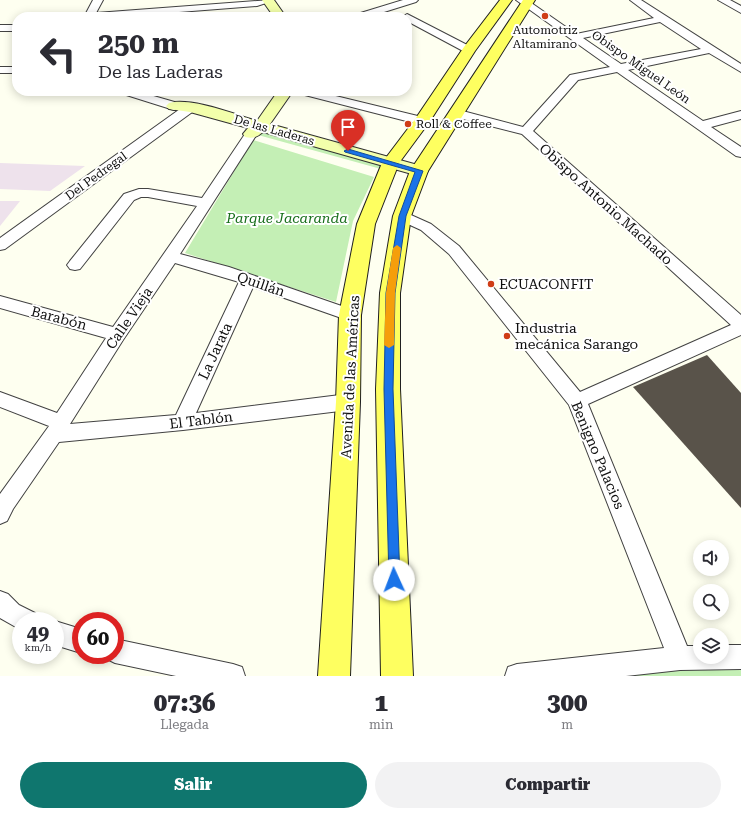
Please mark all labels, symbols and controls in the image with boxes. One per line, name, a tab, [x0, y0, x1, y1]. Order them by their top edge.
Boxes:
marker: Automotriz Altamirano	[540, 11, 550, 21]
place label: Automotriz Altamirano	[513, 23, 578, 51]
text: 250 m	[98, 27, 179, 60]
icon: left	[32, 28, 84, 80]
street label: Obispo Miguel León	[589, 28, 693, 106]
text: De las Laderas	[98, 61, 223, 82]
pin	[331, 110, 365, 151]
street label: De las Laderas	[232, 112, 316, 148]
icon: arrive	[337, 116, 359, 138]
place label: Roll & Coffee	[416, 117, 492, 131]
marker: Roll & Coffee	[403, 119, 413, 129]
street label: Obispo Antonio Machado	[536, 140, 676, 268]
street label: Del Pedregal	[63, 149, 130, 203]
park label: Parque Jacaranda	[225, 210, 348, 226]
street label: Quillán	[235, 268, 287, 300]
place label: ECUACONFIT	[499, 276, 594, 292]
marker: ECUACONFIT	[486, 279, 496, 289]
street label: Calle Vieja	[102, 284, 156, 352]
street label: Avenida de las Américas	[338, 295, 362, 459]
street label: Barabón	[30, 303, 88, 333]
street label: La Jarata	[195, 320, 235, 382]
place label: Industria mecánica Sarango	[515, 320, 638, 352]
marker: Industria mecánica Sarango	[502, 331, 512, 341]
street label: Benigno Palacios	[568, 399, 628, 511]
street label: El Tablón	[168, 408, 234, 432]
map controls	[693, 540, 729, 664]
button: sound	[693, 540, 729, 576]
position arrow	[373, 559, 415, 601]
button: search	[693, 584, 729, 620]
speed limit sign: 60	[72, 612, 124, 664]
text: 49	[27, 621, 49, 645]
button: layers	[693, 628, 729, 664]
text: km/h	[25, 642, 51, 653]
text: 07:36	[154, 689, 215, 717]
text: 1	[374, 689, 388, 717]
text: 300	[547, 689, 587, 717]
text: Llegada	[160, 717, 209, 732]
text: min	[369, 717, 393, 732]
text: m	[561, 717, 573, 732]
button: Salir	[20, 762, 367, 808]
button: Compartir	[375, 762, 721, 808]

